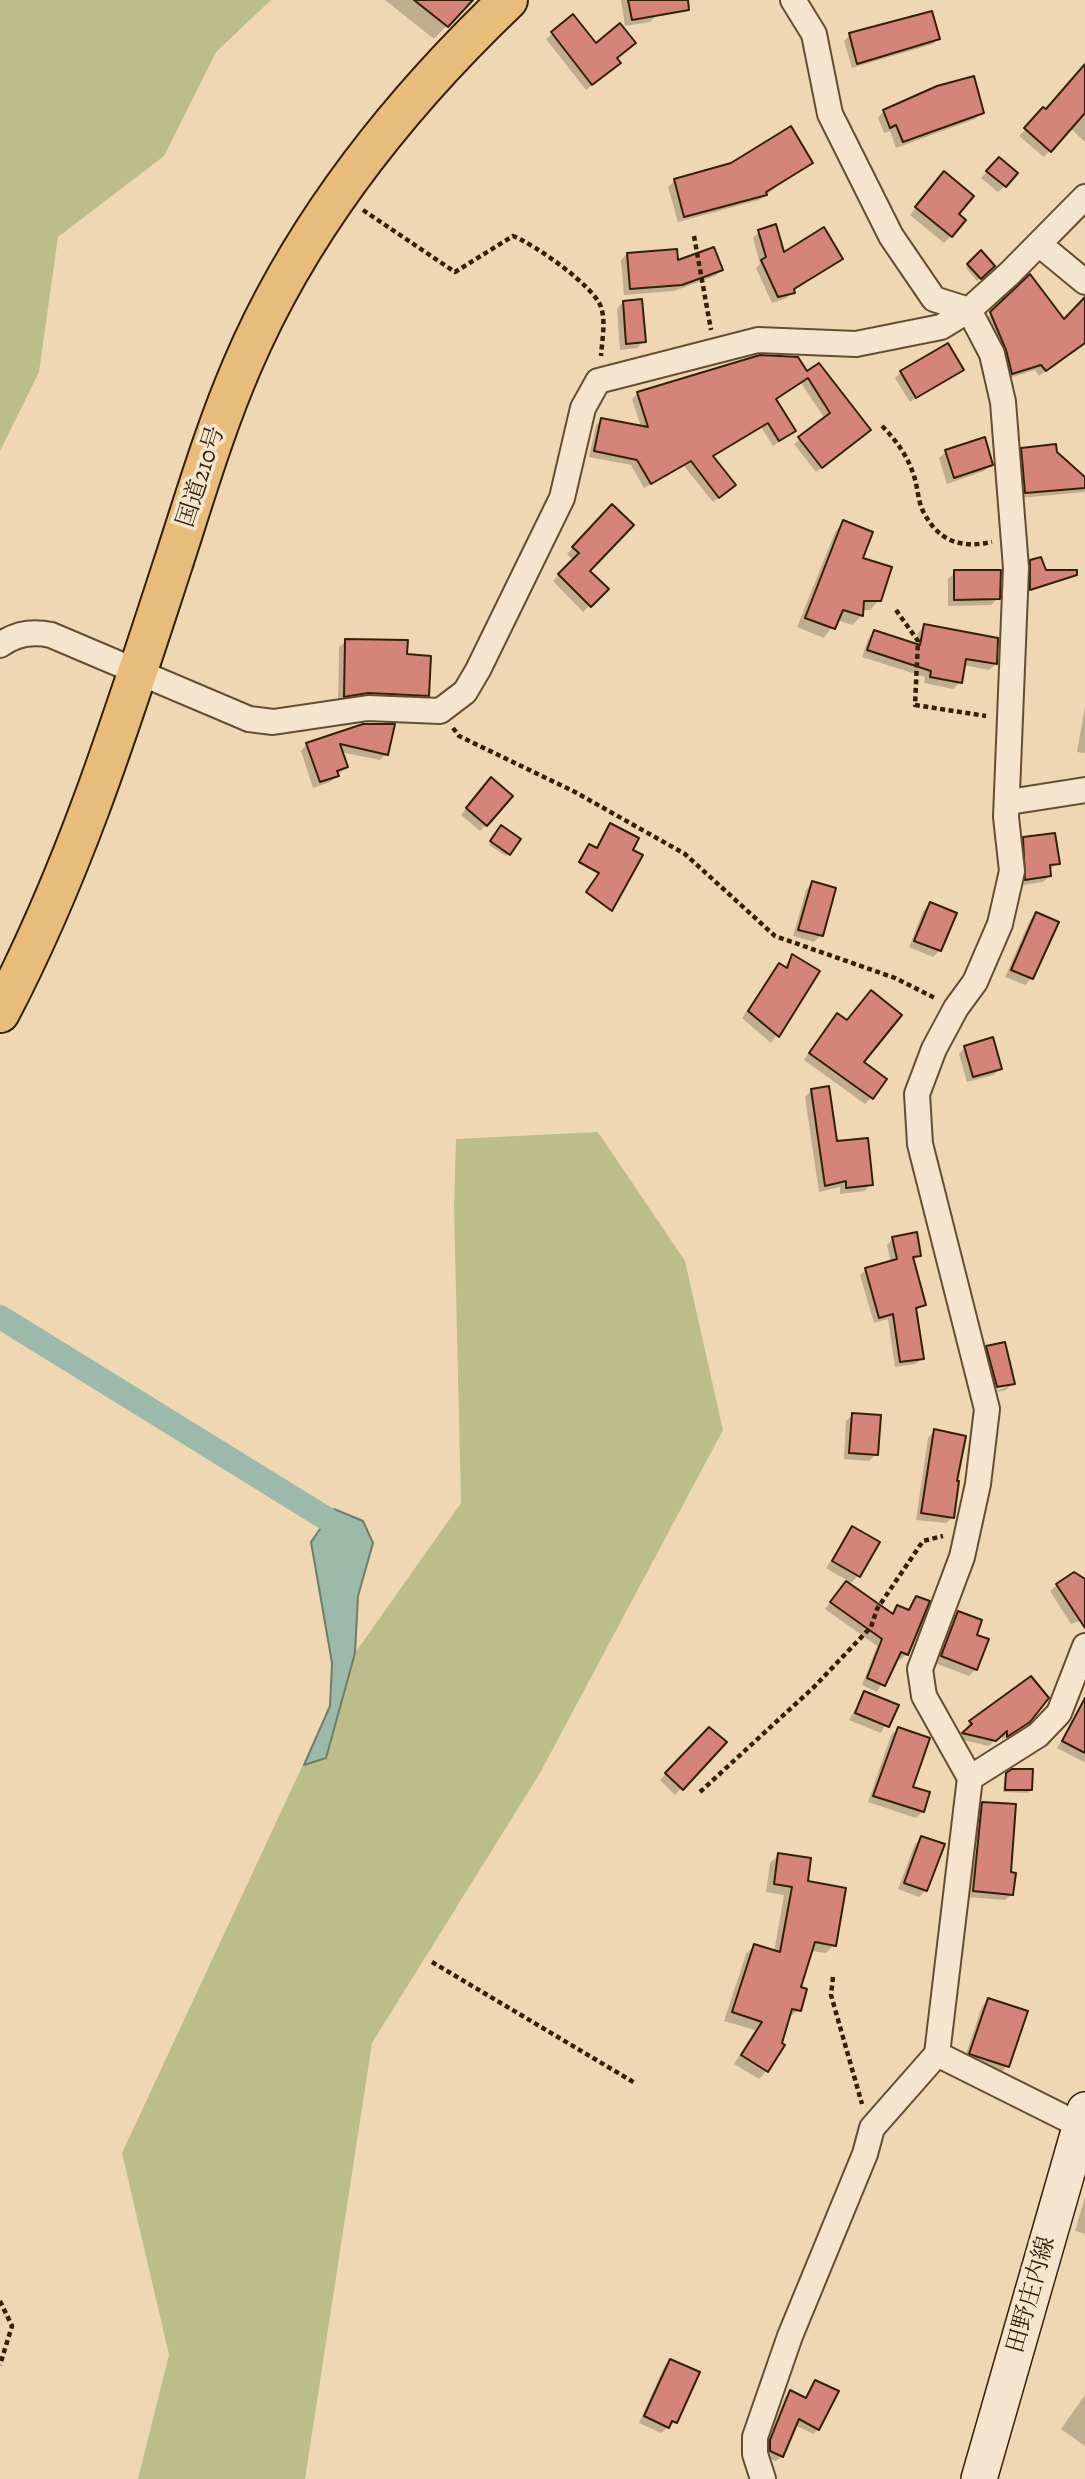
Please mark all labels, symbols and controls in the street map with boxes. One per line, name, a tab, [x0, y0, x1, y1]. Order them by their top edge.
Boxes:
street label: 国道210号	[172, 423, 232, 531]
street label: 田野庄内線	[1002, 2233, 1062, 2357]

